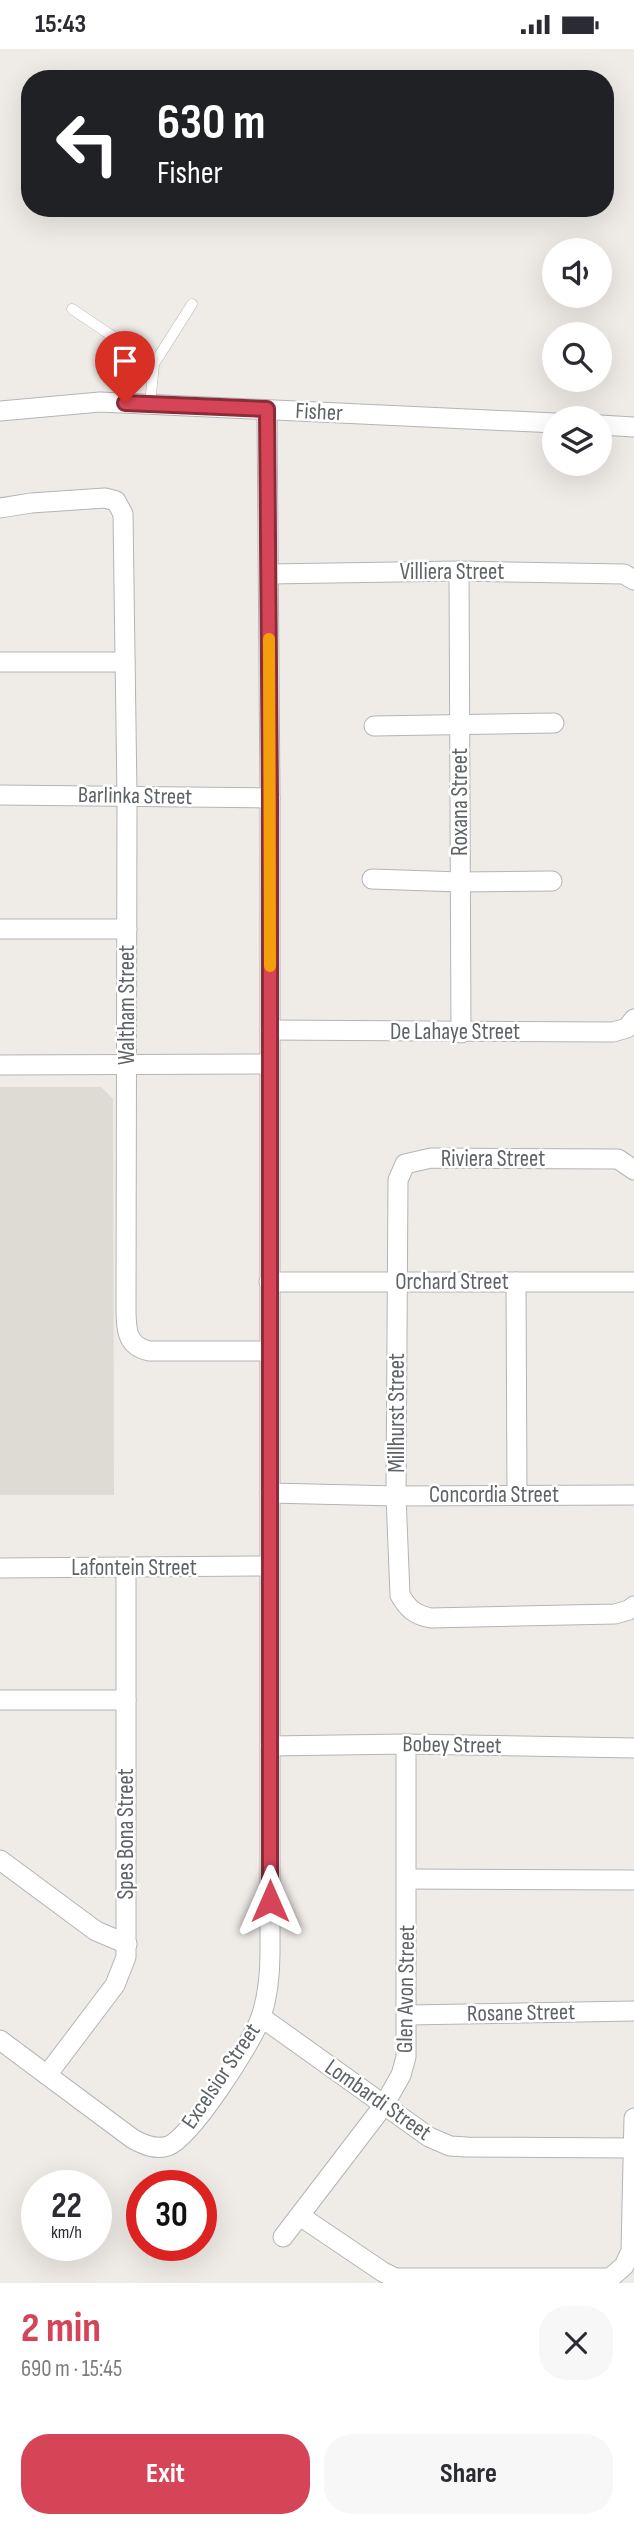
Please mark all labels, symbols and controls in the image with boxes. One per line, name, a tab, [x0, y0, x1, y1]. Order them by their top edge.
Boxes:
text: 15:43	[35, 9, 86, 40]
text: 630 m	[157, 94, 266, 153]
icon: left	[42, 98, 133, 189]
text: Fisher	[157, 154, 223, 193]
map controls	[542, 238, 612, 476]
button: sound	[542, 238, 612, 308]
button: search	[542, 322, 612, 392]
pin	[95, 331, 155, 403]
icon: arrive	[106, 342, 144, 380]
street label: Fisher	[295, 397, 344, 427]
button: layers	[542, 406, 612, 476]
street label: Villiera Street	[400, 558, 504, 586]
street label: Roxana Street	[446, 748, 474, 856]
street label: Barlinka Street	[78, 781, 192, 811]
street label: Waltham Street	[113, 945, 141, 1065]
street label: De Lahaye Street	[390, 1018, 520, 1046]
street label: Riviera Street	[441, 1145, 545, 1173]
street label: Orchard Street	[395, 1268, 509, 1296]
street label: Millhurst Street	[383, 1353, 411, 1473]
street label: Concordia Street	[429, 1481, 559, 1509]
street label: Lafontein Street	[71, 1554, 197, 1582]
street label: Bobey Street	[402, 1730, 502, 1760]
street label: Spes Bona Street	[112, 1768, 140, 1900]
position arrow	[233, 1864, 307, 1938]
street label: Glen Avon Street	[391, 1925, 421, 2053]
street label: Rosane Street	[467, 1998, 575, 2028]
street label: Excelsior Street	[176, 2018, 266, 2134]
street label: Lombardi Street	[319, 2053, 437, 2147]
speed limit sign: 30	[126, 2170, 217, 2261]
text: 22	[51, 2185, 82, 2228]
text: km/h	[51, 2222, 82, 2243]
text: 2 min	[21, 2303, 101, 2354]
button: close	[539, 2306, 613, 2380]
text: 690 m · 15:45	[21, 2355, 122, 2383]
button: Exit	[21, 2434, 310, 2514]
button: Share	[324, 2434, 613, 2514]

